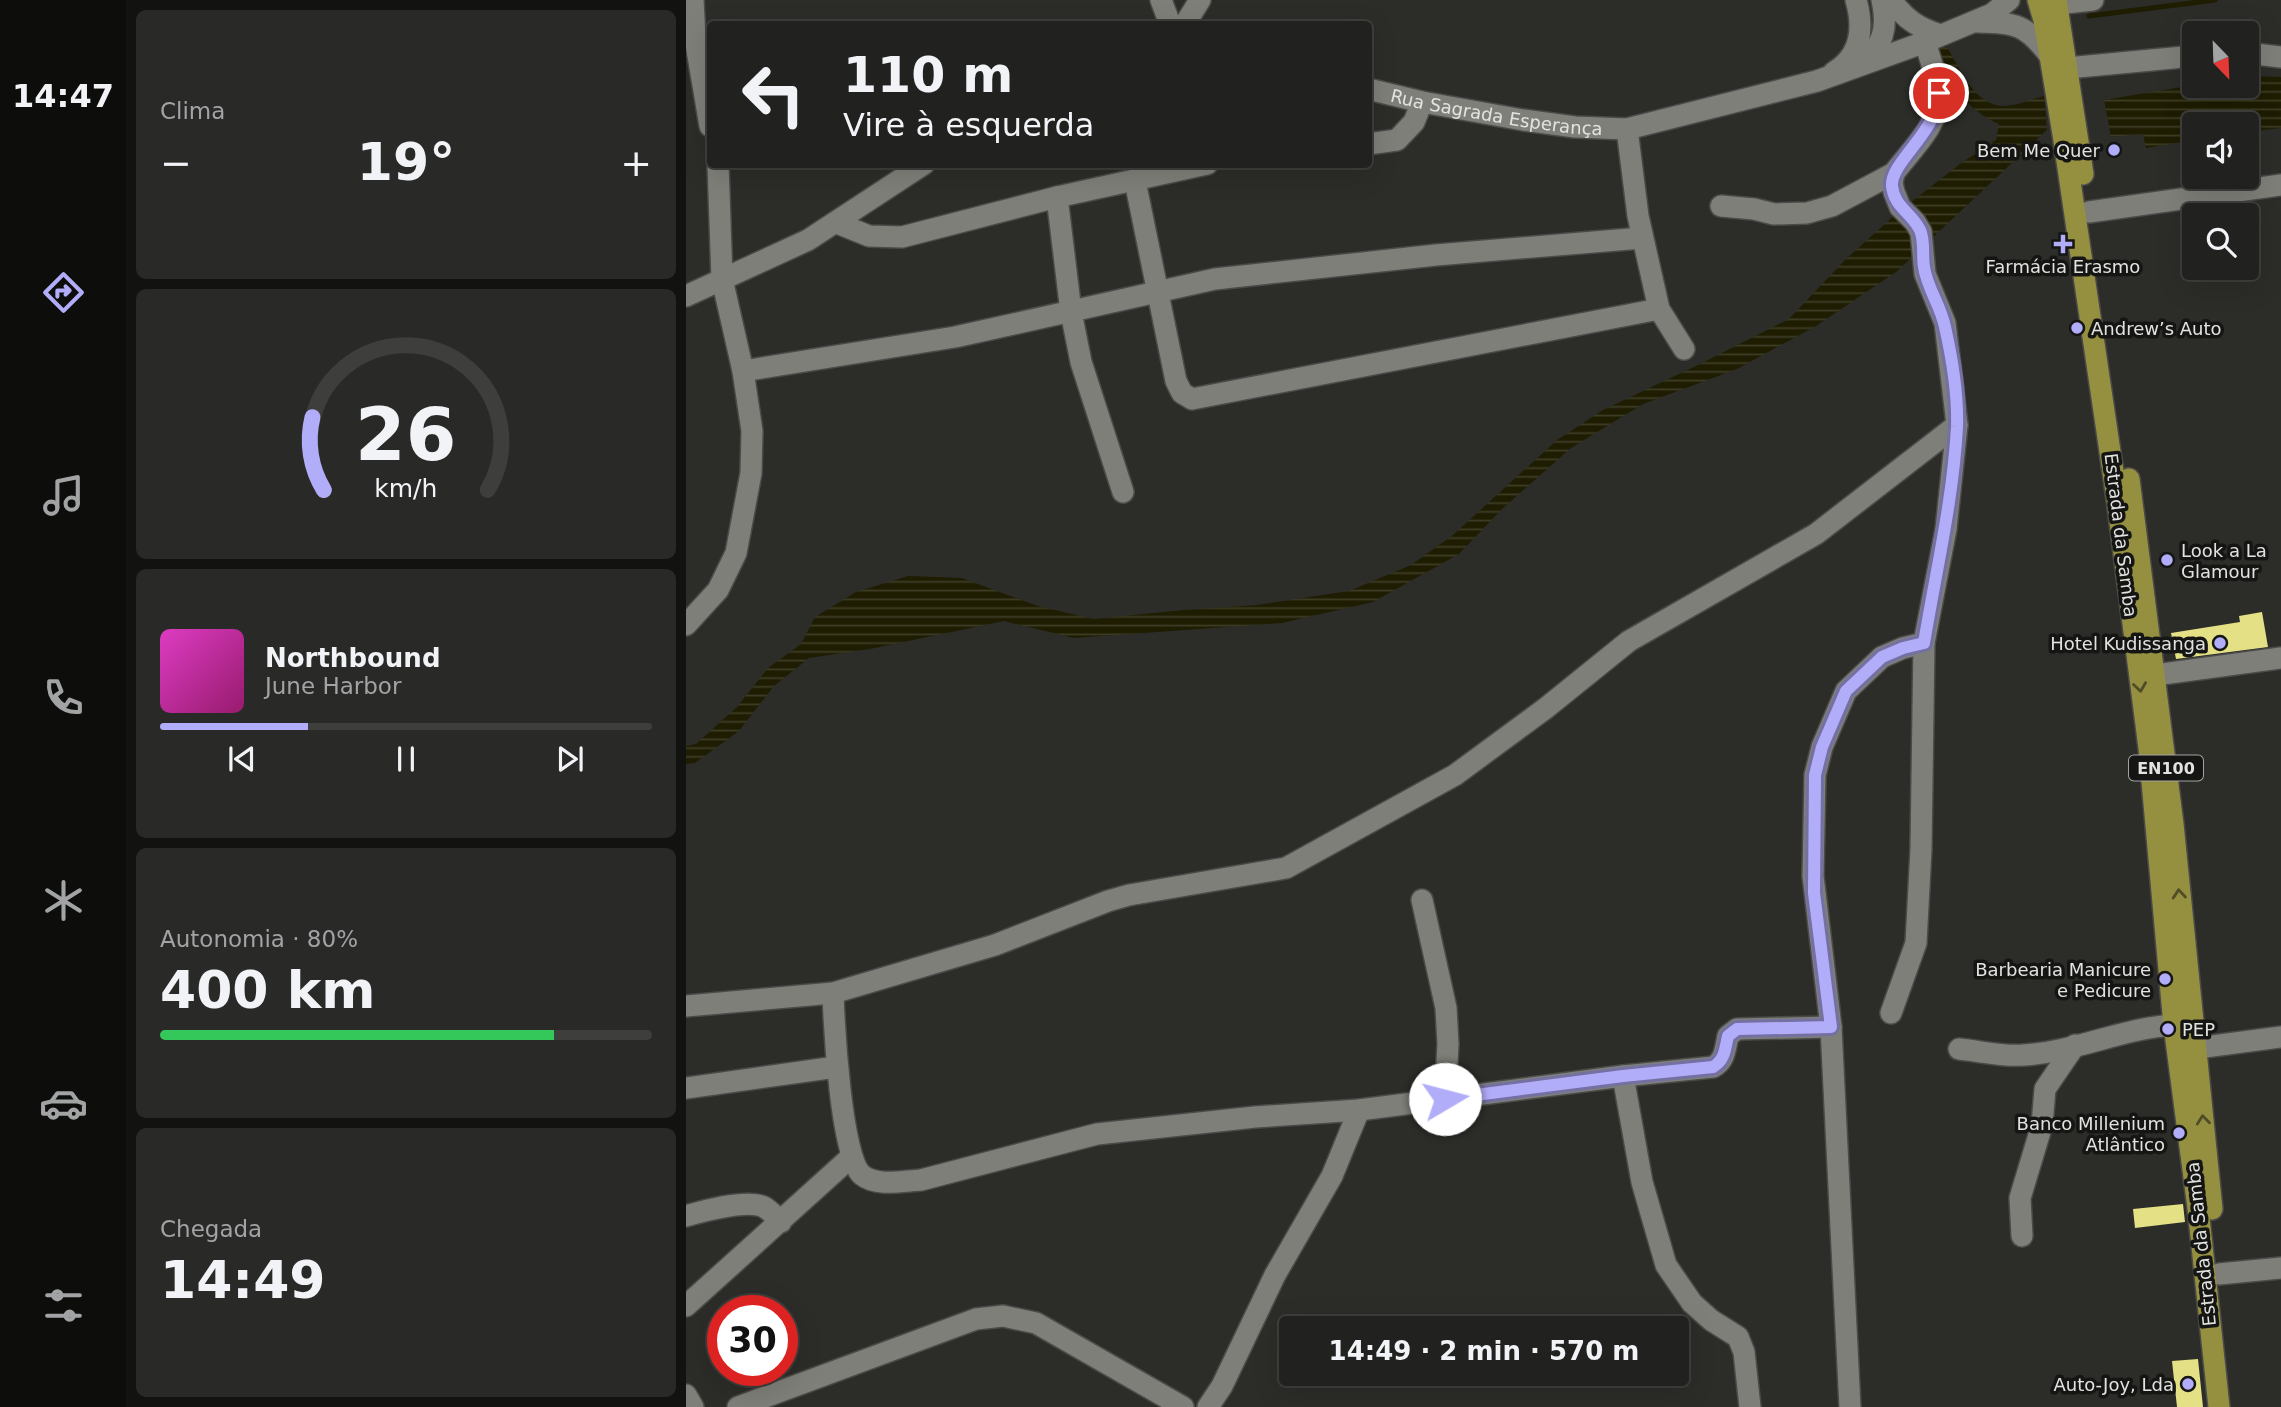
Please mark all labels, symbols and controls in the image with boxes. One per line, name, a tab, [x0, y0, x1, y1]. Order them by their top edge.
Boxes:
north arrow	[2182, 21, 2259, 98]
map controls	[2182, 21, 2259, 280]
text: 110 m	[843, 47, 1013, 104]
icon: left	[728, 49, 819, 140]
pin	[1909, 63, 1969, 123]
icon: arrive	[1920, 74, 1958, 112]
text: 14:47	[12, 77, 114, 115]
street label: Rua Sagrada Esperança	[1389, 84, 1603, 139]
text: Clima	[160, 98, 225, 124]
text: Vire à esquerda	[843, 106, 1094, 144]
button: sound	[2182, 112, 2259, 189]
text: 19°	[357, 132, 455, 192]
place label: Bem Me Quer	[1977, 140, 2101, 161]
text: −	[160, 141, 192, 185]
text: +	[620, 141, 652, 185]
marker: Bem Me Quer	[2106, 142, 2122, 158]
button: search	[2182, 203, 2259, 280]
marker: Farmácia Erasmo	[2055, 236, 2071, 252]
place label: Farmácia Erasmo	[1986, 256, 2140, 277]
icon: directions	[39, 268, 88, 317]
place label: Andrew’s Auto	[2091, 318, 2222, 339]
marker: Andrew’s Auto	[2069, 320, 2085, 336]
text: 26	[355, 393, 457, 478]
street label: Estrada da Samba	[2101, 452, 2141, 618]
icon: music	[39, 471, 88, 520]
text: km/h	[374, 474, 438, 503]
place label: Look a La Glamour	[2181, 540, 2267, 582]
marker: Look a La Glamour	[2159, 552, 2175, 568]
place label: Hotel Kudissanga	[2050, 633, 2206, 654]
marker: Hotel Kudissanga	[2212, 635, 2228, 651]
text: Northbound	[265, 643, 441, 673]
icon: phone	[39, 673, 88, 722]
text: June Harbor	[265, 673, 401, 699]
one-way arrow	[2133, 681, 2148, 693]
icon: previous	[223, 740, 261, 778]
icon: pause	[387, 740, 425, 778]
icon: next	[551, 740, 589, 778]
road number: EN100	[2129, 755, 2203, 780]
icon: climate	[39, 876, 88, 925]
one-way arrow	[2172, 888, 2187, 899]
text: Autonomia · 80%	[160, 926, 358, 952]
place label: Barbearia Manicure e Pedicure	[1975, 959, 2151, 1001]
text: 400 km	[160, 960, 375, 1020]
marker: Barbearia Manicure e Pedicure	[2157, 971, 2173, 987]
place label: PEP	[2182, 1019, 2215, 1040]
marker: PEP	[2160, 1021, 2176, 1037]
position arrow	[1408, 1062, 1482, 1136]
icon: car	[39, 1079, 88, 1128]
place label: Banco Millenium Atlântico	[2017, 1113, 2165, 1155]
one-way arrow	[2196, 1114, 2211, 1125]
marker: Banco Millenium Atlântico	[2171, 1125, 2187, 1141]
street label: Estrada da Samba	[2182, 1161, 2220, 1327]
text: Chegada	[160, 1216, 262, 1242]
text: 14:49	[160, 1250, 326, 1310]
icon: filters	[39, 1281, 88, 1330]
speed limit sign: 30	[707, 1295, 798, 1386]
text: 14:49 · 2 min · 570 m	[1329, 1336, 1639, 1366]
place label: Auto-Joy, Lda	[2053, 1374, 2174, 1395]
marker: Auto-Joy, Lda	[2180, 1376, 2196, 1392]

